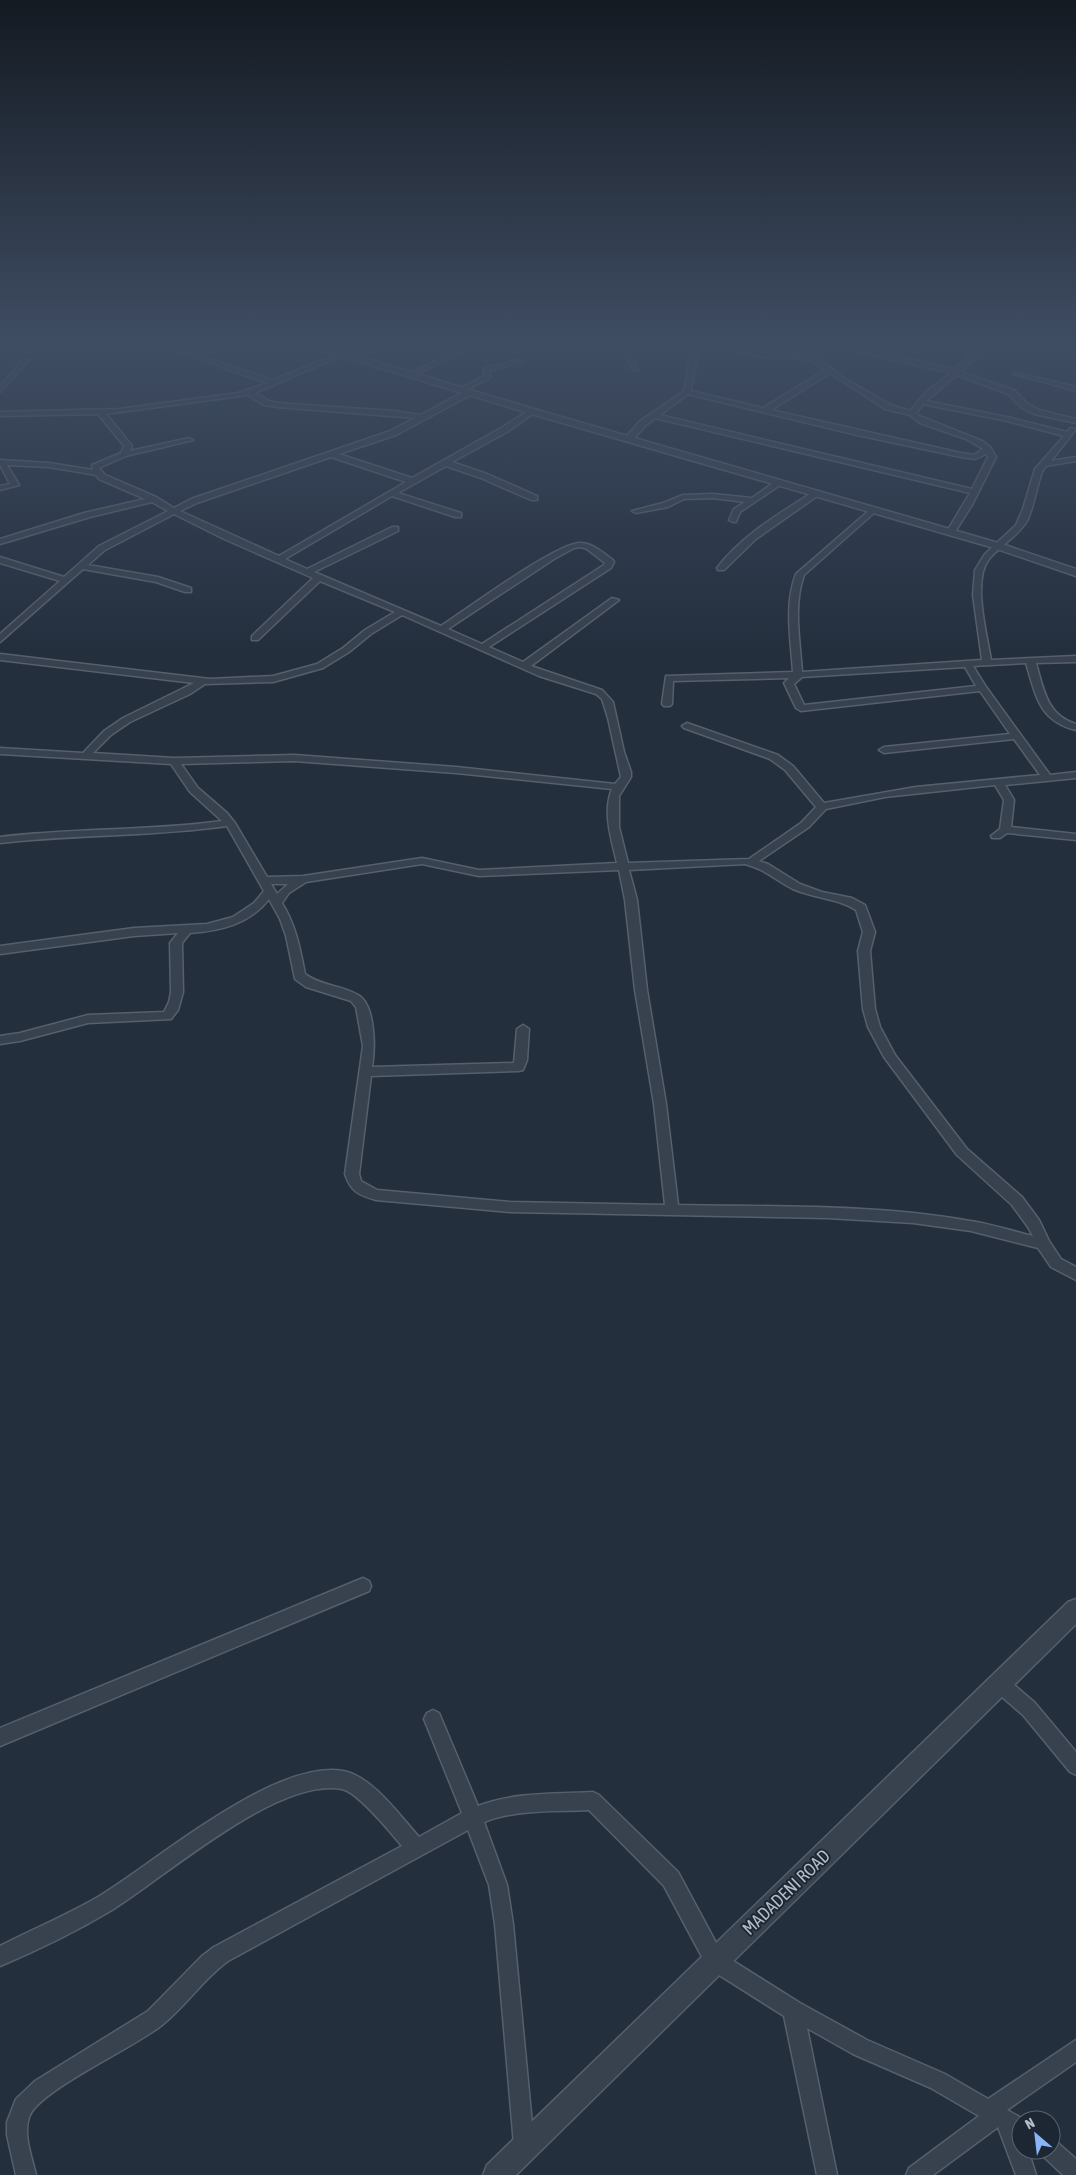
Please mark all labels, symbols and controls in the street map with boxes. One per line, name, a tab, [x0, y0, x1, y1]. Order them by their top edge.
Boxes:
street label: MADADENI ROAD	[738, 1845, 834, 1939]
north arrow	[1011, 2110, 1061, 2160]
text: N	[1022, 2115, 1037, 2133]

